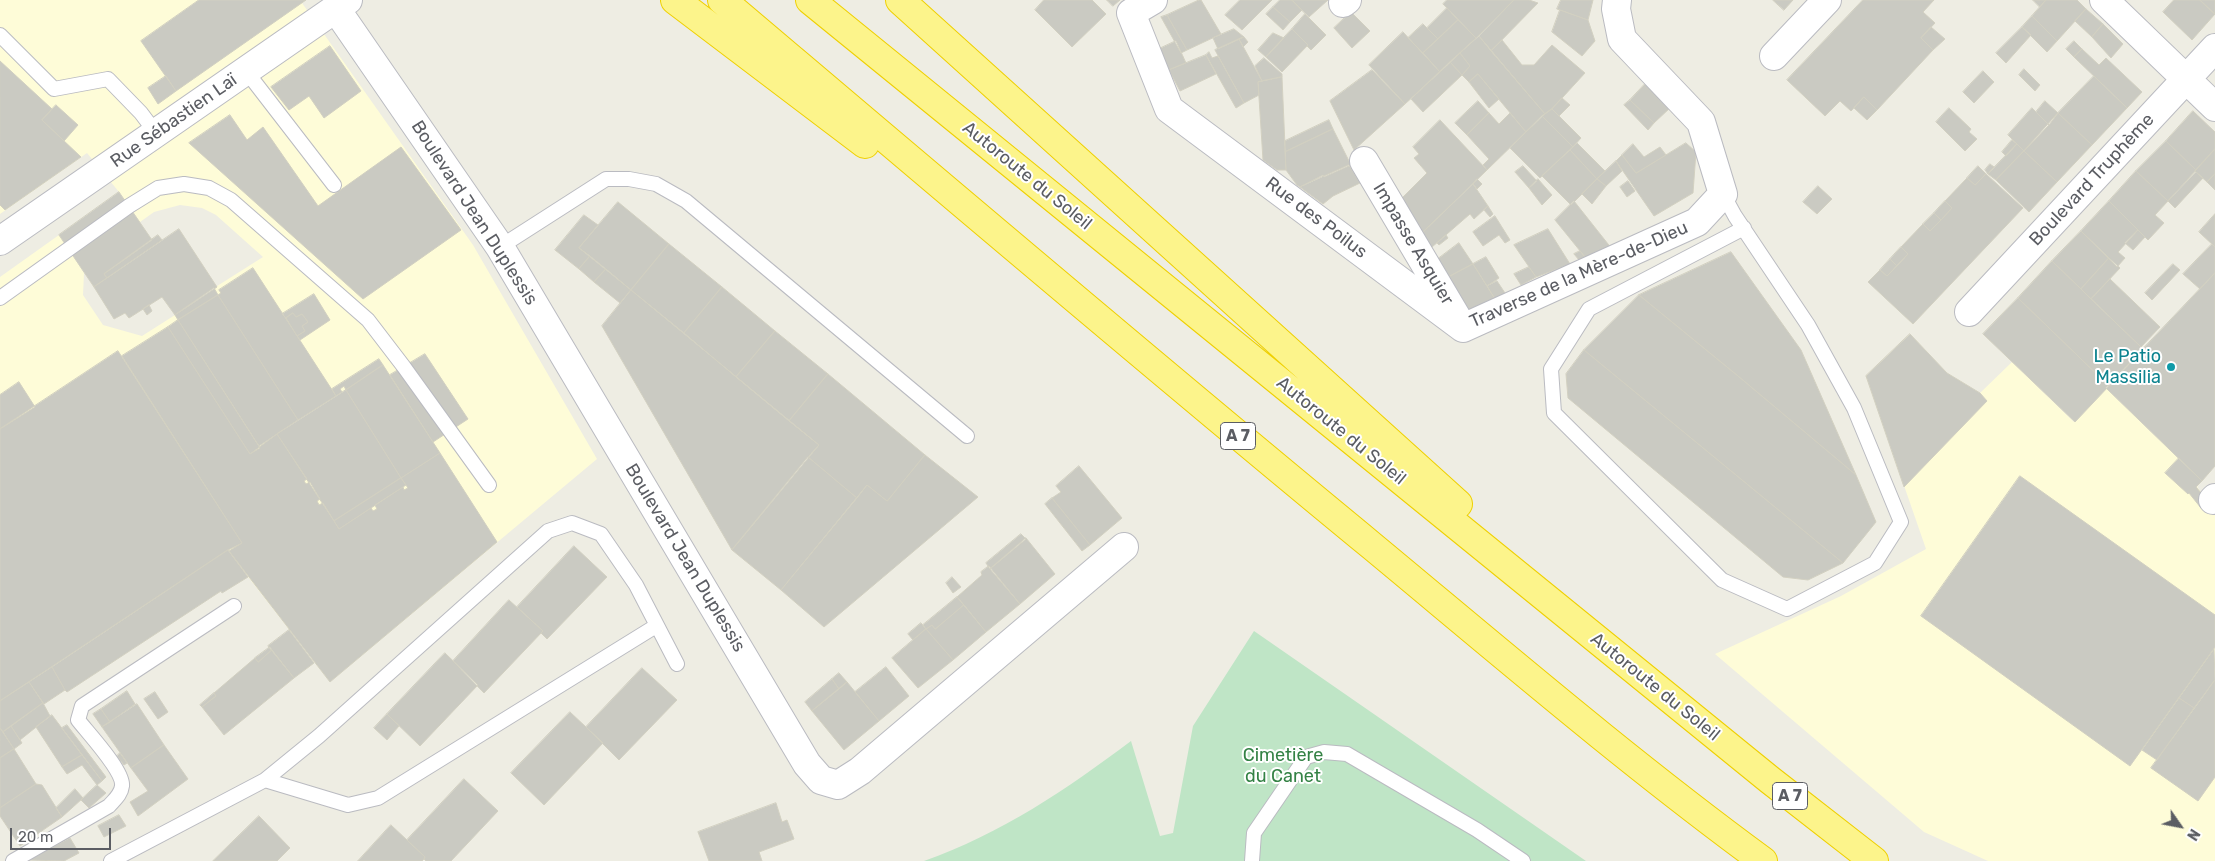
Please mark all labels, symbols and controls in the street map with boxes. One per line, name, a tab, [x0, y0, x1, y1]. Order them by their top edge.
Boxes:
street label: Rue Sébastien Laï	[107, 69, 241, 173]
street label: Boulevard Truphème	[2025, 109, 2159, 251]
street label: Boulevard Jean Duplessis	[406, 117, 542, 309]
street label: Autoroute du Soleil	[958, 117, 1096, 235]
street label: Rue des Poilus	[1261, 173, 1371, 263]
street label: Impasse Asquier	[1368, 179, 1458, 309]
street label: Traverse de la Mère-de-Dieu	[1467, 217, 1691, 333]
place label: Le Patio Massilia	[2094, 346, 2161, 388]
marker: Le Patio Massilia	[2165, 361, 2177, 373]
street label: Autoroute du Soleil	[1272, 372, 1410, 490]
road number: A 7	[1220, 422, 1256, 450]
street label: Boulevard Jean Duplessis	[620, 460, 750, 656]
street label: Autoroute du Soleil	[1586, 628, 1724, 746]
park label: Cimetière du Canet	[1243, 745, 1323, 788]
road number: A 7	[1772, 782, 1808, 809]
north arrow	[2155, 801, 2205, 851]
scale bar	[12, 818, 114, 850]
text: N	[2183, 826, 2203, 843]
text: 20 m	[18, 828, 53, 846]

